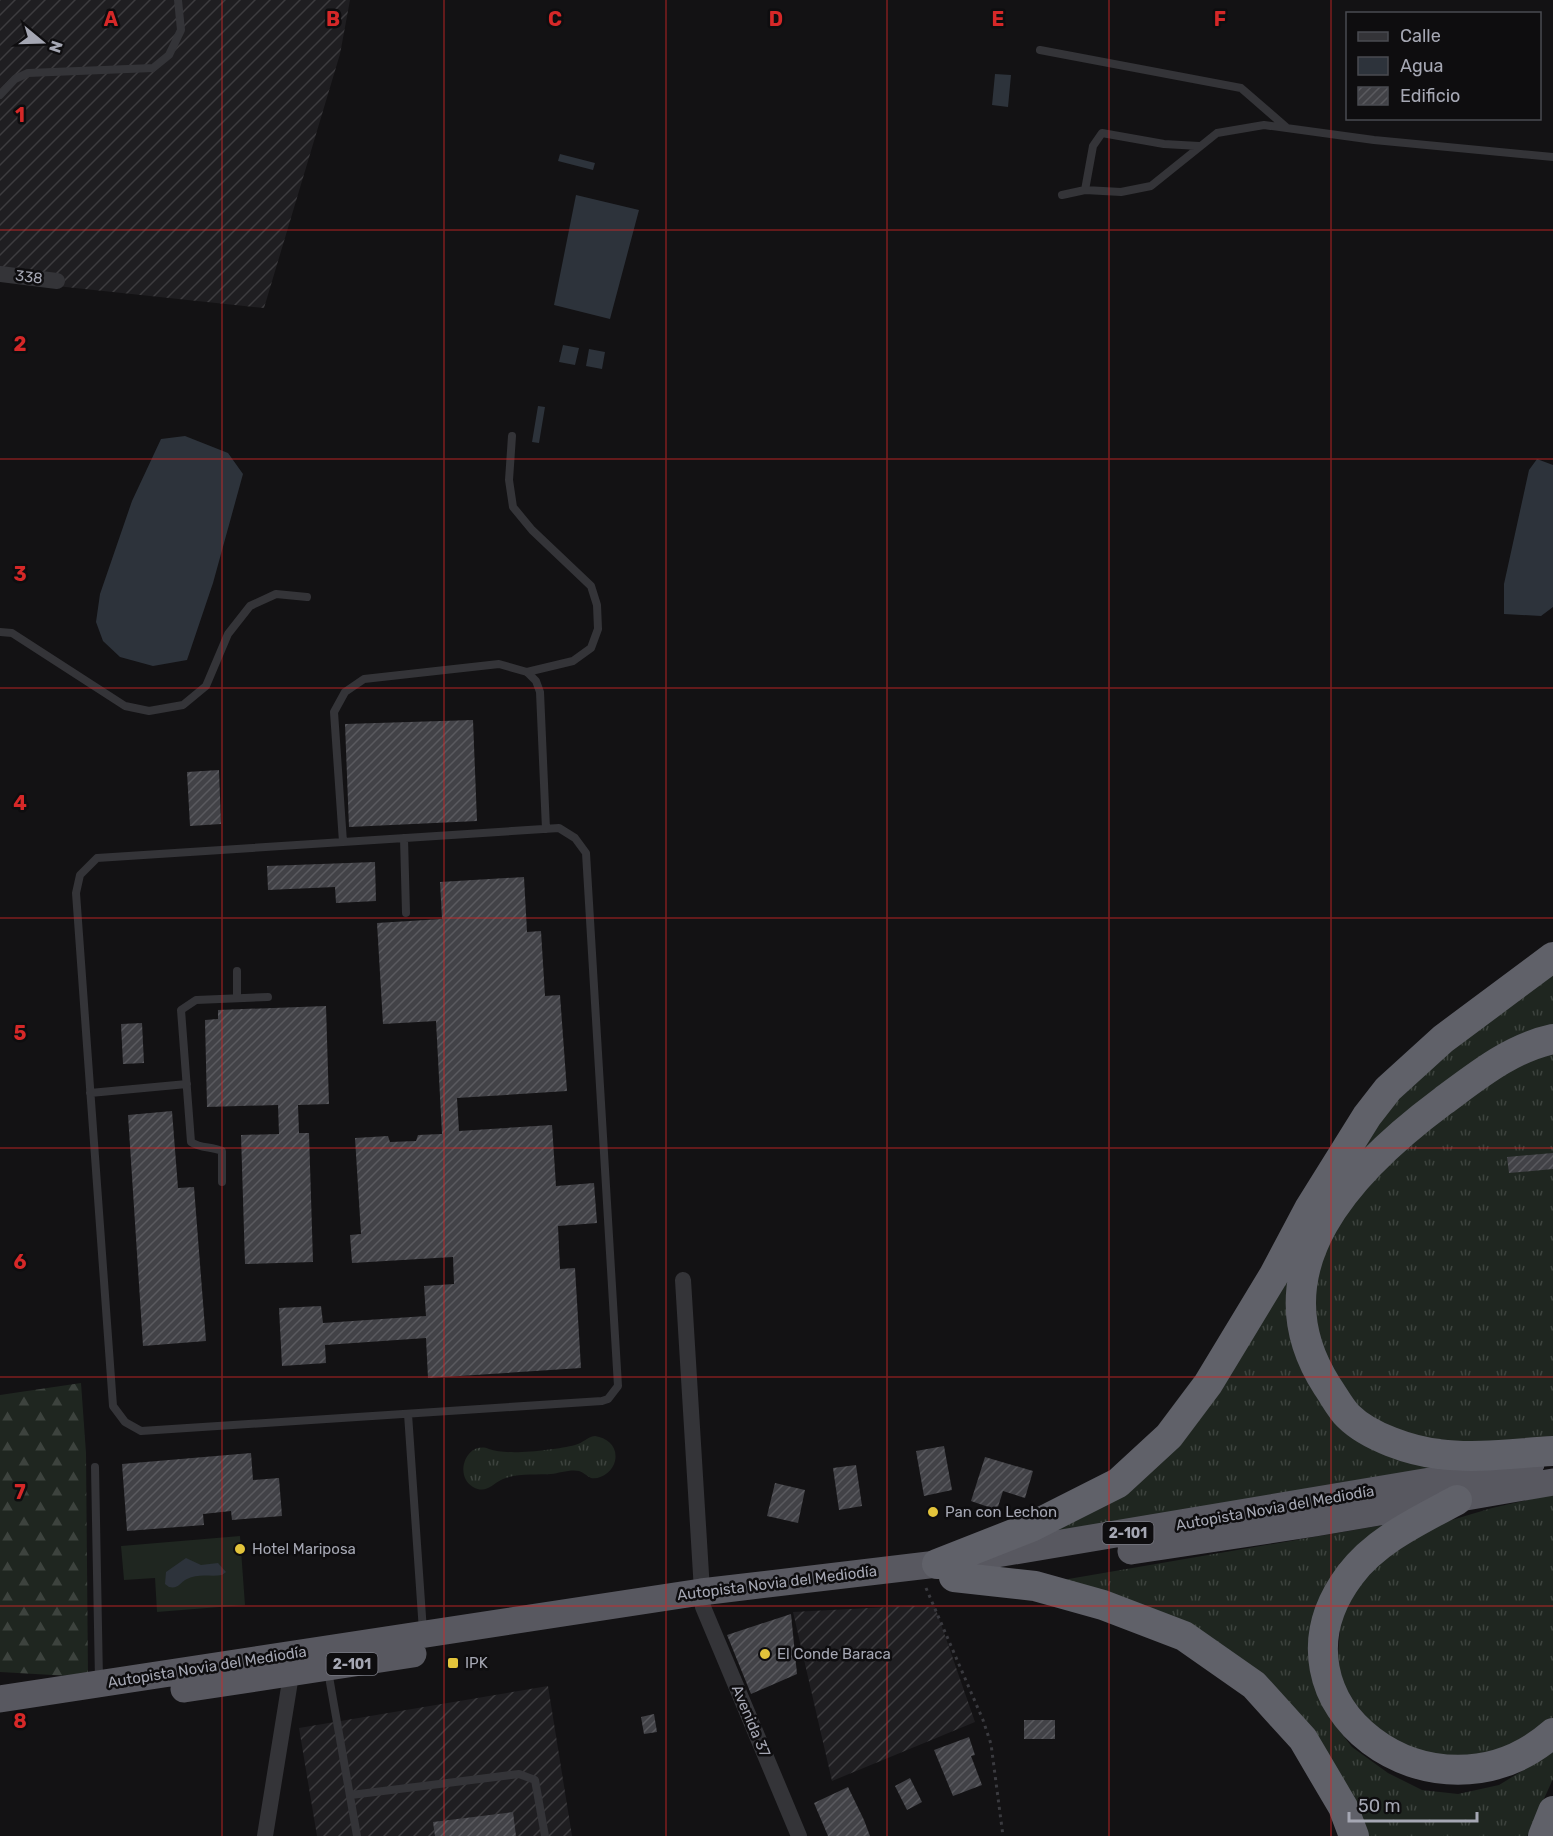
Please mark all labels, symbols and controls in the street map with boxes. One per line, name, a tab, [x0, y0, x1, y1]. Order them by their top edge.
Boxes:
text: A	[104, 7, 119, 31]
text: B	[326, 7, 340, 31]
text: C	[548, 7, 562, 31]
text: D	[769, 7, 783, 31]
text: E	[992, 7, 1004, 31]
text: F	[1214, 7, 1226, 31]
north arrow	[12, 12, 72, 72]
legend	[1346, 12, 1541, 120]
text: Calle	[1400, 25, 1441, 47]
text: N	[45, 38, 67, 55]
text: Agua	[1400, 55, 1443, 77]
text: Edificio	[1400, 85, 1460, 107]
text: 1	[15, 103, 25, 127]
street label: 338	[14, 266, 44, 288]
text: 2	[14, 332, 27, 356]
text: 3	[13, 562, 27, 586]
text: 4	[13, 791, 27, 815]
text: 5	[14, 1021, 27, 1045]
text: 6	[13, 1250, 27, 1274]
text: 7	[14, 1480, 26, 1504]
street label: Autopista Novia del Mediodía	[1174, 1482, 1376, 1534]
place label: Pan con Lechon	[945, 1503, 1057, 1521]
marker: Pan con Lechon	[926, 1505, 940, 1519]
road number: 2-101	[1102, 1522, 1154, 1544]
place label: Hotel Mariposa	[252, 1540, 356, 1558]
marker: Hotel Mariposa	[233, 1542, 247, 1556]
street label: Autopista Novia del Mediodía	[676, 1562, 878, 1604]
street label: Autopista Novia del Mediodía	[106, 1642, 308, 1692]
place label: El Conde Baraca	[777, 1645, 891, 1663]
marker: El Conde Baraca	[758, 1647, 772, 1661]
road number: 2-101	[326, 1653, 378, 1675]
place label: IPK	[465, 1654, 488, 1672]
marker: IPK	[446, 1656, 460, 1670]
street label: Avenida 37	[728, 1682, 774, 1760]
text: 8	[13, 1709, 27, 1733]
scale bar	[1349, 1785, 1476, 1823]
text: 50 m	[1358, 1795, 1401, 1817]

